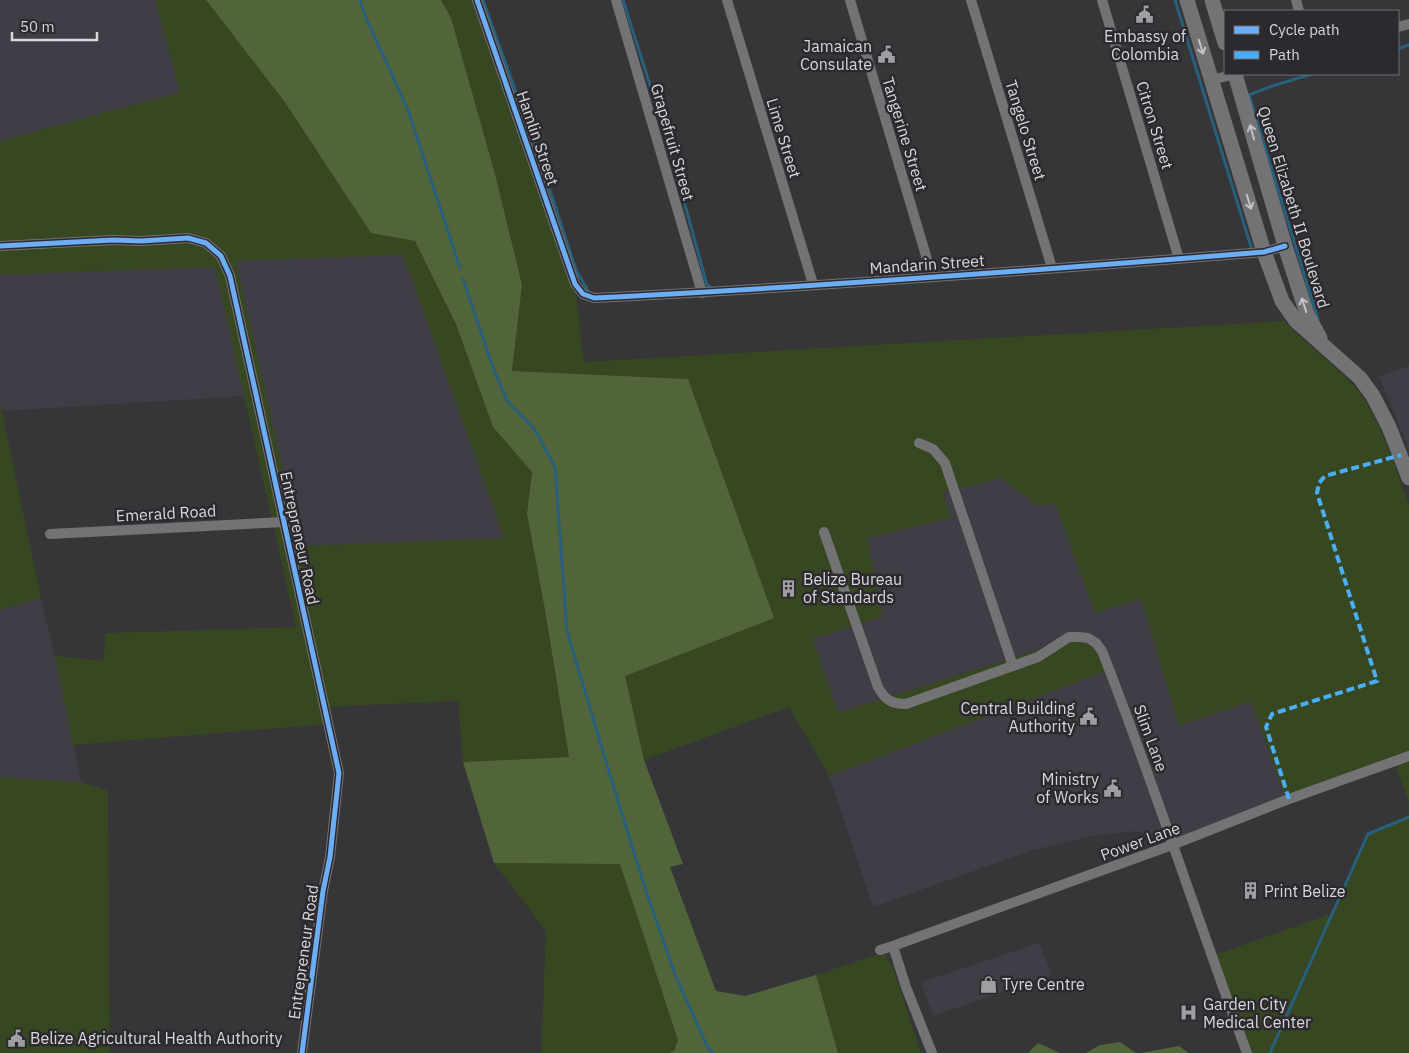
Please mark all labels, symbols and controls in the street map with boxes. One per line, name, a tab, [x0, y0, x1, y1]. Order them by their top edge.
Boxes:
public building icon: Embassy of Colombia	[1135, 4, 1155, 24]
scale bar	[12, 10, 98, 42]
legend	[1224, 10, 1399, 75]
text: 50 m	[20, 17, 55, 36]
text: Cycle path	[1269, 20, 1340, 39]
place label: Embassy of Colombia	[1104, 26, 1186, 64]
place label: Jamaican Consulate	[800, 36, 872, 74]
one-way arrow	[1197, 38, 1207, 54]
public building icon: Jamaican Consulate	[876, 45, 896, 65]
text: Path	[1269, 45, 1300, 64]
street label: Tangerine Street	[878, 75, 932, 193]
street label: Tangelo Street	[1001, 77, 1051, 183]
street label: Citron Street	[1132, 79, 1178, 171]
street label: Grapefruit Street	[647, 81, 699, 203]
street label: Hamlin Street	[512, 88, 564, 188]
street label: Lime Street	[762, 96, 806, 180]
street label: Queen Elizabeth II Boulevard	[1254, 103, 1334, 311]
one-way arrow	[1246, 125, 1256, 141]
one-way arrow	[1244, 194, 1254, 210]
street label: Mandarin Street	[869, 250, 985, 278]
one-way arrow	[1299, 297, 1309, 313]
street label: Entrepreneur Road	[276, 469, 324, 607]
street label: Emerald Road	[115, 500, 217, 526]
place label: Belize Bureau of Standards	[803, 569, 902, 607]
building icon: Belize Bureau of Standards	[779, 578, 799, 598]
place label: Central Building Authority	[960, 698, 1076, 736]
street label: Slim Lane	[1130, 702, 1172, 774]
public building icon: Central Building Authority	[1079, 707, 1099, 727]
place label: Ministry of Works	[1036, 769, 1099, 807]
public building icon: Ministry of Works	[1103, 778, 1123, 798]
street label: Power Lane	[1097, 817, 1183, 865]
building icon: Print Belize	[1240, 881, 1260, 901]
place label: Print Belize	[1264, 881, 1346, 901]
street label: Entrepreneur Road	[284, 883, 322, 1021]
shop icon: Tyre Centre	[978, 974, 998, 994]
place label: Tyre Centre	[1002, 974, 1085, 994]
place label: Garden City Medical Center	[1203, 994, 1311, 1032]
hospital icon: Garden City Medical Center	[1179, 1003, 1199, 1023]
public building icon: Belize Agricultural Health Authority	[6, 1028, 26, 1048]
place label: Belize Agricultural Health Authority	[30, 1028, 282, 1048]

